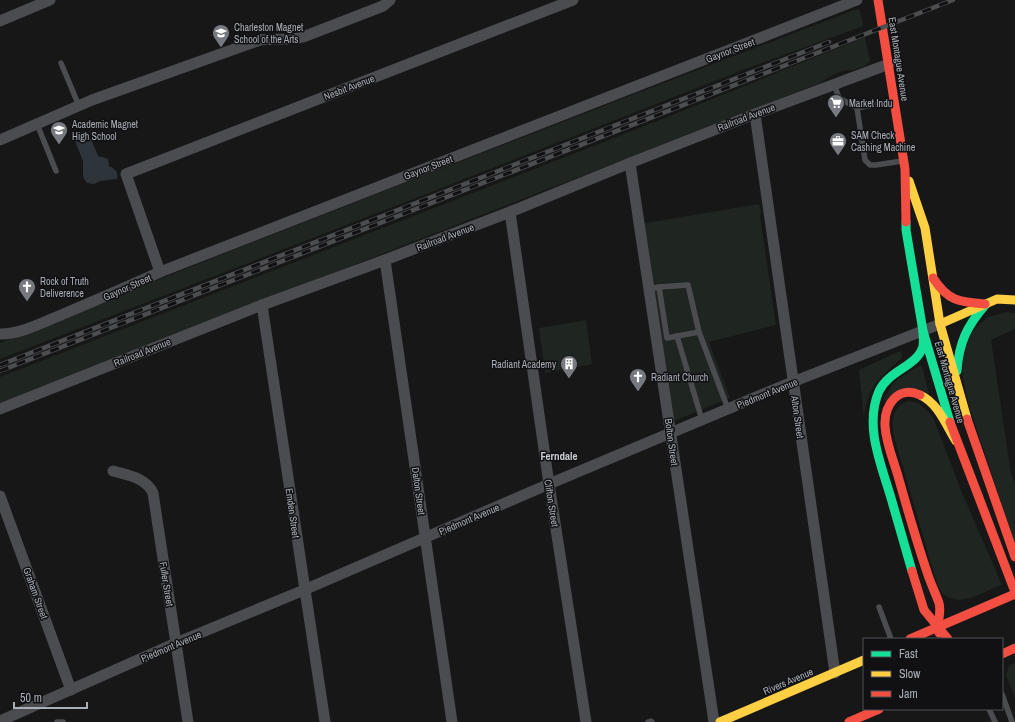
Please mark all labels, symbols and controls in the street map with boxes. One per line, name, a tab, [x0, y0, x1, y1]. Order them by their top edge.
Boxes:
street label: East Montague Avenue	[885, 16, 912, 102]
place label: Charleston Magnet School of the Arts	[234, 21, 304, 46]
school or university icon: Charleston Magnet School of the Arts	[211, 23, 231, 48]
street label: Gaynor Street	[704, 35, 757, 66]
street label: Nesbit Avenue	[322, 72, 377, 103]
supermarket icon: Market Indu	[826, 93, 846, 118]
place label: Market Indu	[849, 97, 892, 110]
street label: Railroad Avenue	[716, 100, 777, 134]
place label: Academic Magnet High School	[71, 118, 139, 143]
school or university icon: Academic Magnet High School	[49, 120, 69, 145]
place label: SAM Check Cashing Machine	[851, 129, 916, 154]
office icon: SAM Check Cashing Machine	[828, 131, 848, 156]
street label: Gaynor Street	[402, 152, 455, 183]
street label: Railroad Avenue	[415, 220, 476, 254]
street label: Gaynor Street	[101, 271, 154, 304]
place label: Rock of Truth Deliverence	[40, 275, 89, 300]
church icon: Rock of Truth Deliverence	[17, 277, 37, 302]
street label: Railroad Avenue	[112, 335, 173, 370]
street label: East Montague Avenue	[932, 340, 968, 425]
building icon: Radiant Academy	[559, 354, 579, 379]
place label: Radiant Academy	[491, 358, 557, 371]
church icon: Radiant Church	[628, 367, 648, 392]
place label: Radiant Church	[651, 371, 708, 384]
street label: Piedmont Avenue	[735, 375, 800, 412]
street label: Alton Street	[788, 394, 807, 440]
street label: Bolton Street	[662, 418, 681, 467]
district label: Ferndale	[540, 449, 578, 463]
street label: Dalton Street	[409, 466, 428, 516]
street label: Clifton Street	[541, 478, 562, 528]
street label: Emden Street	[283, 487, 303, 540]
street label: Piedmont Avenue	[437, 501, 502, 538]
street label: Fuller Street	[157, 561, 177, 608]
street label: Graham Street	[20, 566, 51, 621]
street label: Piedmont Avenue	[139, 628, 204, 665]
legend	[863, 638, 1003, 710]
text: Fast	[899, 646, 918, 662]
street label: Rivers Avenue	[761, 665, 816, 698]
text: Slow	[899, 666, 921, 682]
scale bar	[14, 684, 87, 710]
text: Jam	[899, 686, 918, 702]
text: 50 m	[20, 690, 42, 706]

